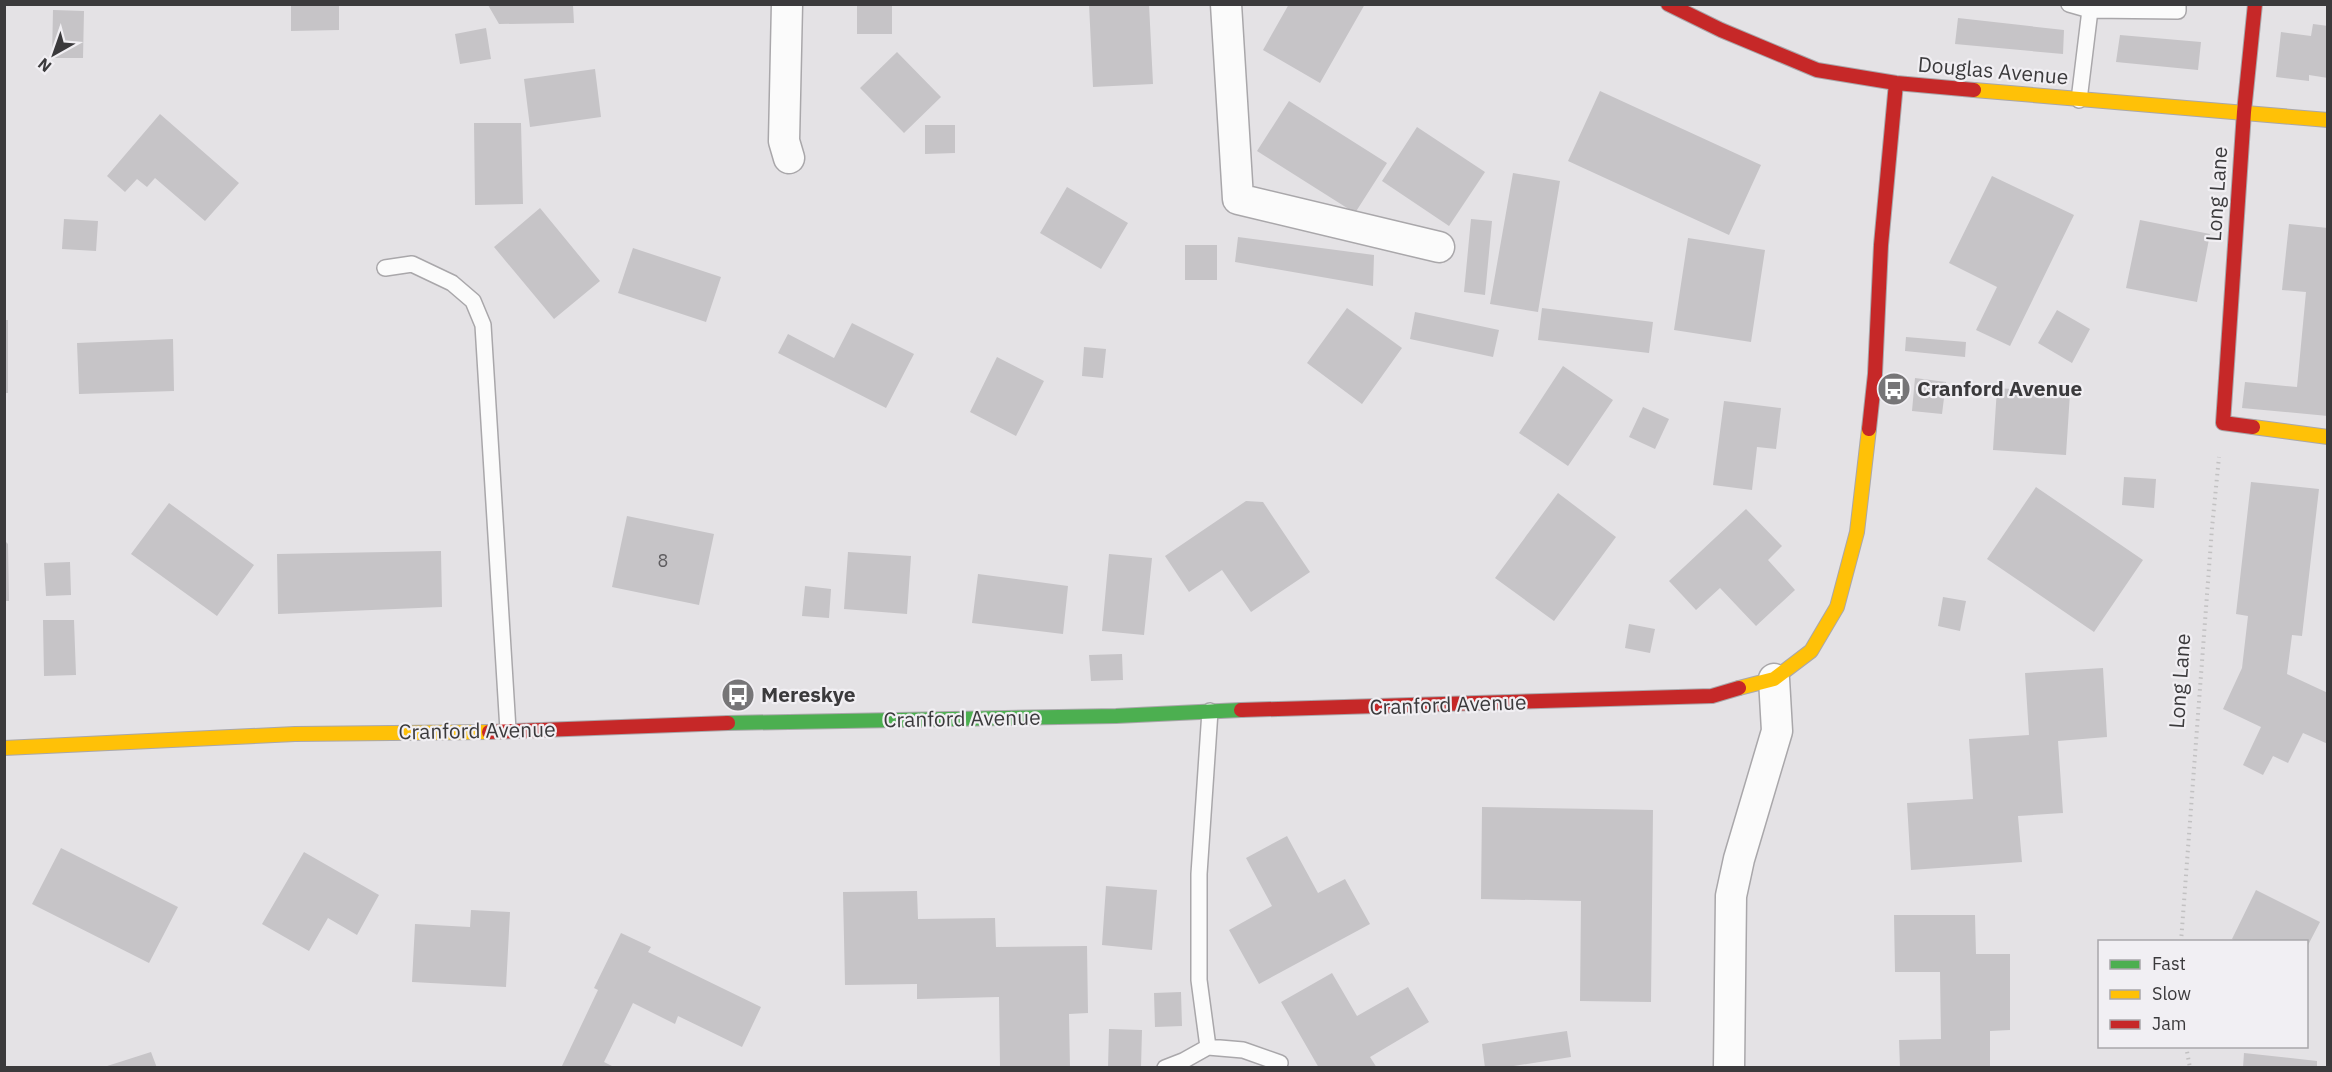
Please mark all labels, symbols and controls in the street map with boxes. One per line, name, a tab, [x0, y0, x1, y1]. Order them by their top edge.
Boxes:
north arrow	[24, 24, 84, 84]
street label: Douglas Avenue	[1917, 49, 2070, 91]
text: N	[33, 54, 55, 77]
street label: Long Lane	[2199, 145, 2233, 242]
bus stop icon: Cranford Avenue	[1876, 371, 1912, 407]
place label: Cranford Avenue	[1917, 374, 2083, 402]
house number: 8	[658, 549, 668, 572]
street label: Long Lane	[2162, 632, 2196, 729]
bus stop icon: Mereskye	[720, 677, 756, 713]
place label: Mereskye	[761, 680, 856, 708]
street label: Cranford Avenue	[1369, 687, 1527, 721]
street label: Cranford Avenue	[883, 703, 1041, 733]
street label: Cranford Avenue	[398, 715, 556, 745]
legend	[2098, 940, 2308, 1048]
text: Fast	[2152, 952, 2186, 975]
text: Slow	[2152, 982, 2191, 1005]
text: Jam	[2152, 1012, 2187, 1035]

